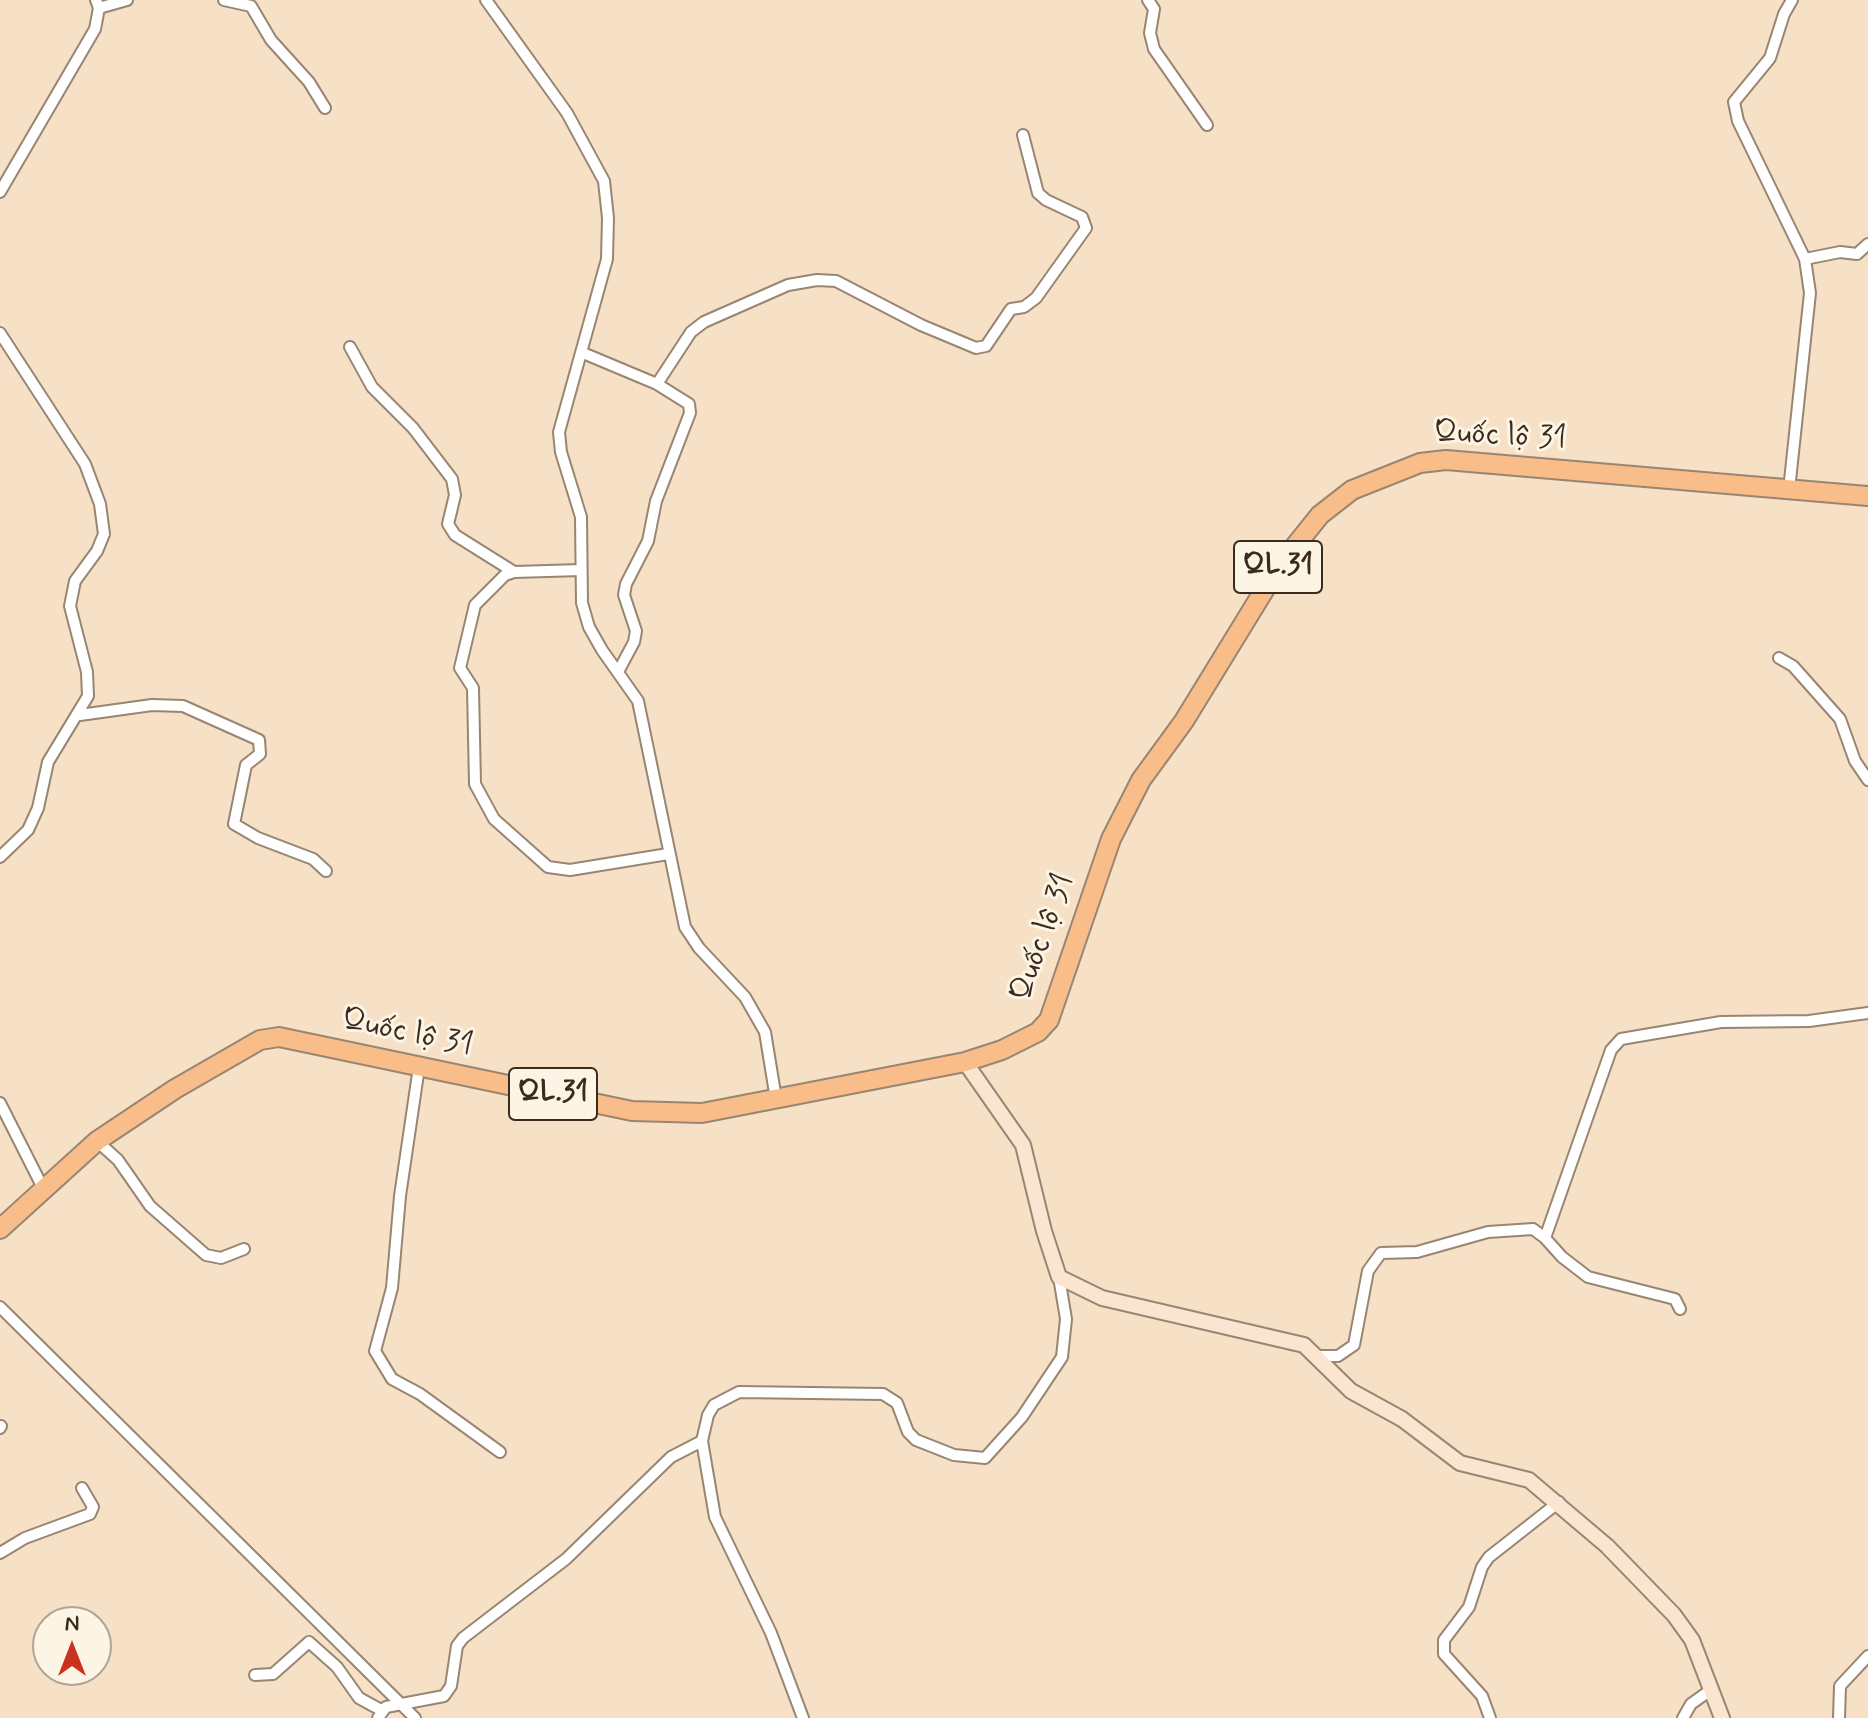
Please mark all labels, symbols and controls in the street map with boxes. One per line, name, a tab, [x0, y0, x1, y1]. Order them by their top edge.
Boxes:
street label: Quốc lộ 31	[1433, 414, 1567, 460]
road number: QL.31	[1234, 541, 1322, 593]
street label: Quốc lộ 31	[1003, 869, 1085, 1007]
street label: Quốc lộ 31	[338, 1001, 476, 1067]
road number: QL.31	[509, 1068, 597, 1120]
north arrow	[32, 1606, 112, 1686]
text: N	[65, 1610, 79, 1638]

